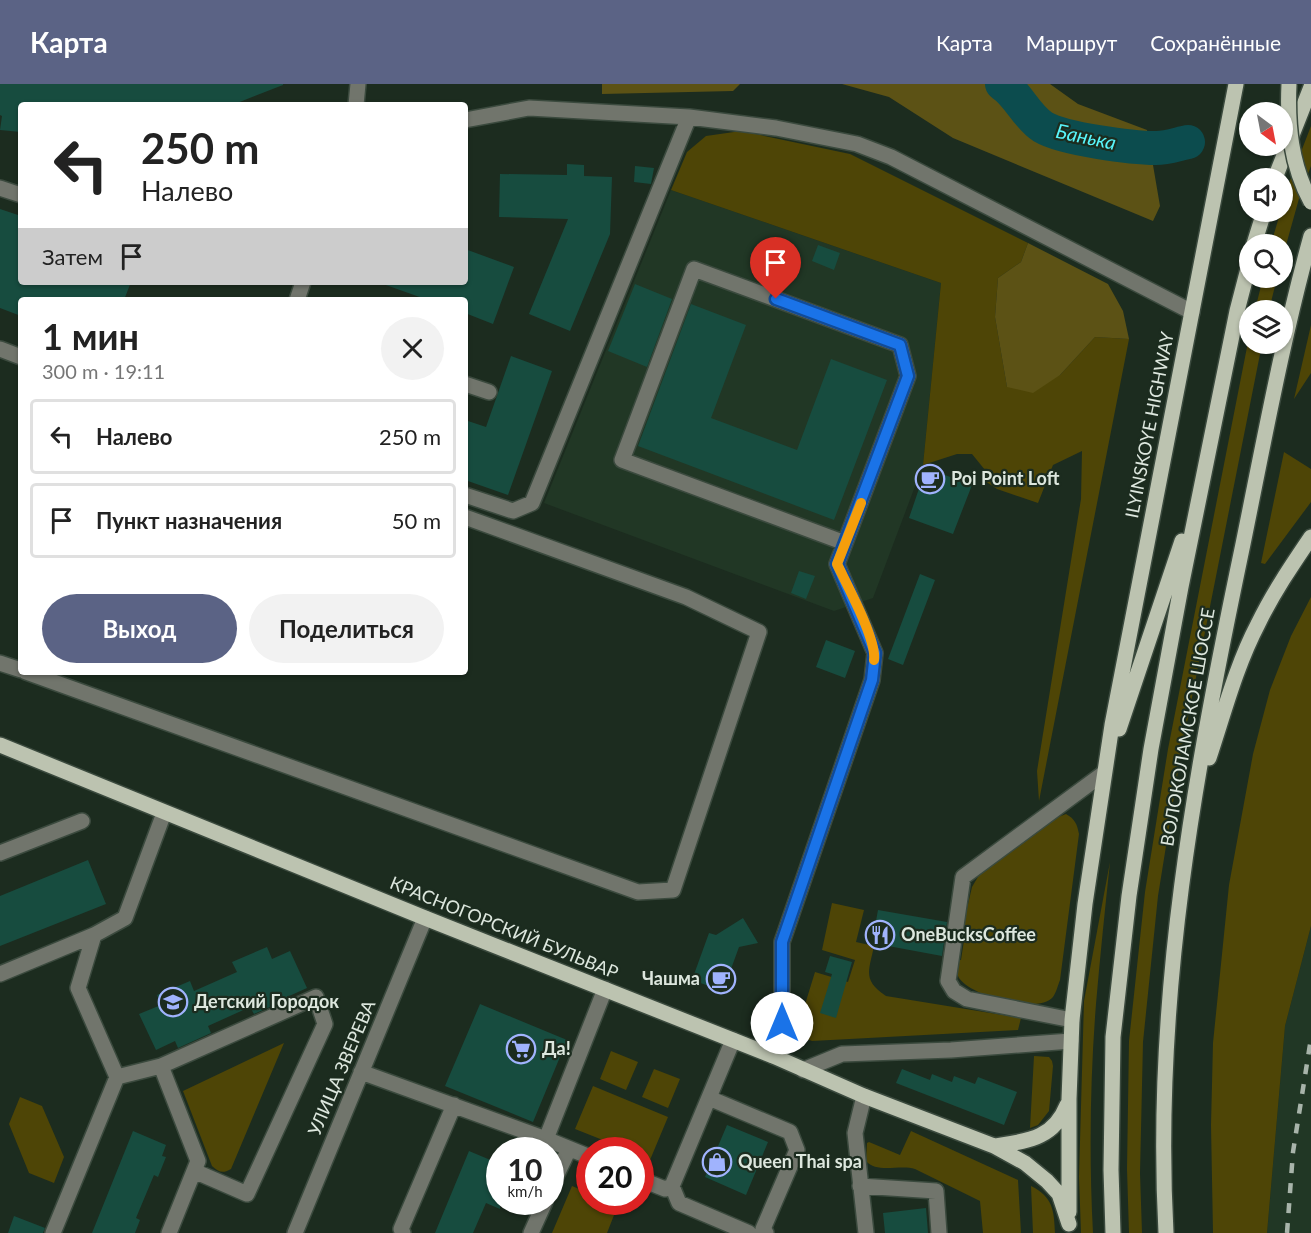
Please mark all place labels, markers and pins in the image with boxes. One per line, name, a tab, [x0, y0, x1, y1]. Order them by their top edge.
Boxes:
pin	[750, 237, 801, 299]
cafe icon: Poi Point Loft	[914, 463, 946, 495]
place label: Poi Point Loft	[951, 467, 1060, 489]
restaurant icon: OneBucksCoffee	[864, 919, 896, 951]
place label: OneBucksCoffee	[901, 923, 1036, 945]
cafe icon: Чашма	[705, 963, 737, 995]
place label: Чашма	[642, 967, 700, 989]
school or university icon: Детский Городок	[157, 986, 189, 1018]
place label: Детский Городок	[194, 990, 339, 1012]
supermarket icon: Да!	[505, 1033, 537, 1065]
place label: Да!	[542, 1037, 571, 1059]
shop icon: Queen Thai spa	[701, 1146, 733, 1178]
place label: Queen Thai spa	[738, 1150, 862, 1172]

